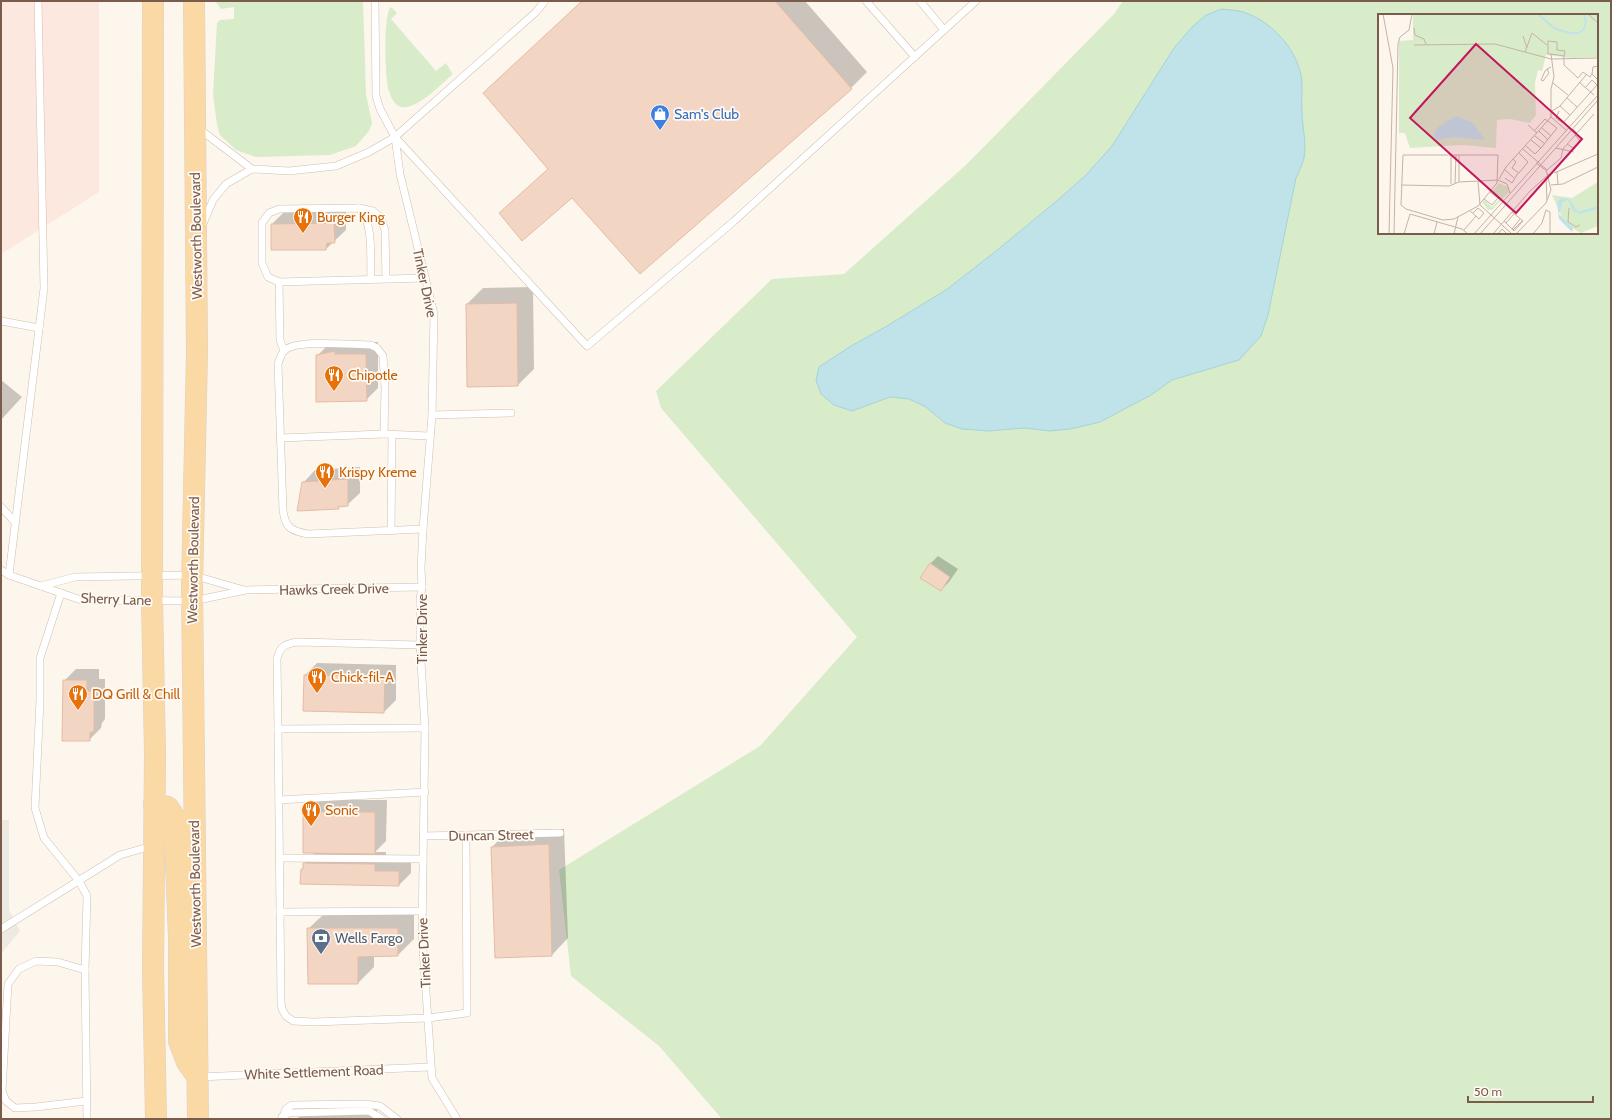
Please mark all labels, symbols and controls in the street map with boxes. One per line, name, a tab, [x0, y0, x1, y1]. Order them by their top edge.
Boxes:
inset map	[1378, 14, 1598, 234]
shop icon: Sam's Club	[649, 103, 671, 131]
place label: Sam's Club	[674, 105, 739, 123]
street label: Westworth Boulevard	[186, 172, 206, 300]
restaurant icon: Burger King	[292, 206, 314, 234]
place label: Burger King	[317, 208, 386, 226]
street label: Tinker Drive	[409, 247, 441, 319]
restaurant icon: Chipotle	[323, 364, 345, 392]
place label: Chipotle	[348, 366, 398, 384]
restaurant icon: Krispy Kreme	[314, 461, 336, 489]
place label: Krispy Kreme	[339, 463, 417, 481]
street label: Westworth Boulevard	[183, 496, 203, 624]
street label: Hawks Creek Drive	[279, 579, 389, 599]
street label: Sherry Lane	[80, 589, 152, 609]
street label: Tinker Drive	[413, 594, 431, 664]
restaurant icon: Chick-fil-A	[306, 666, 328, 694]
place label: Chick-fil-A	[331, 668, 394, 686]
restaurant icon: DQ Grill & Chill	[67, 683, 89, 711]
place label: DQ Grill & Chill	[92, 685, 181, 703]
restaurant icon: Sonic	[300, 799, 322, 827]
place label: Sonic	[325, 801, 358, 819]
street label: Westworth Boulevard	[185, 820, 205, 948]
street label: Duncan Street	[448, 825, 534, 845]
street label: Tinker Drive	[413, 917, 435, 989]
bank icon: Wells Fargo	[310, 927, 332, 955]
place label: Wells Fargo	[335, 929, 403, 947]
street label: White Settlement Road	[244, 1061, 384, 1083]
scale bar	[1468, 1078, 1593, 1104]
text: 50 m	[1474, 1084, 1502, 1099]

